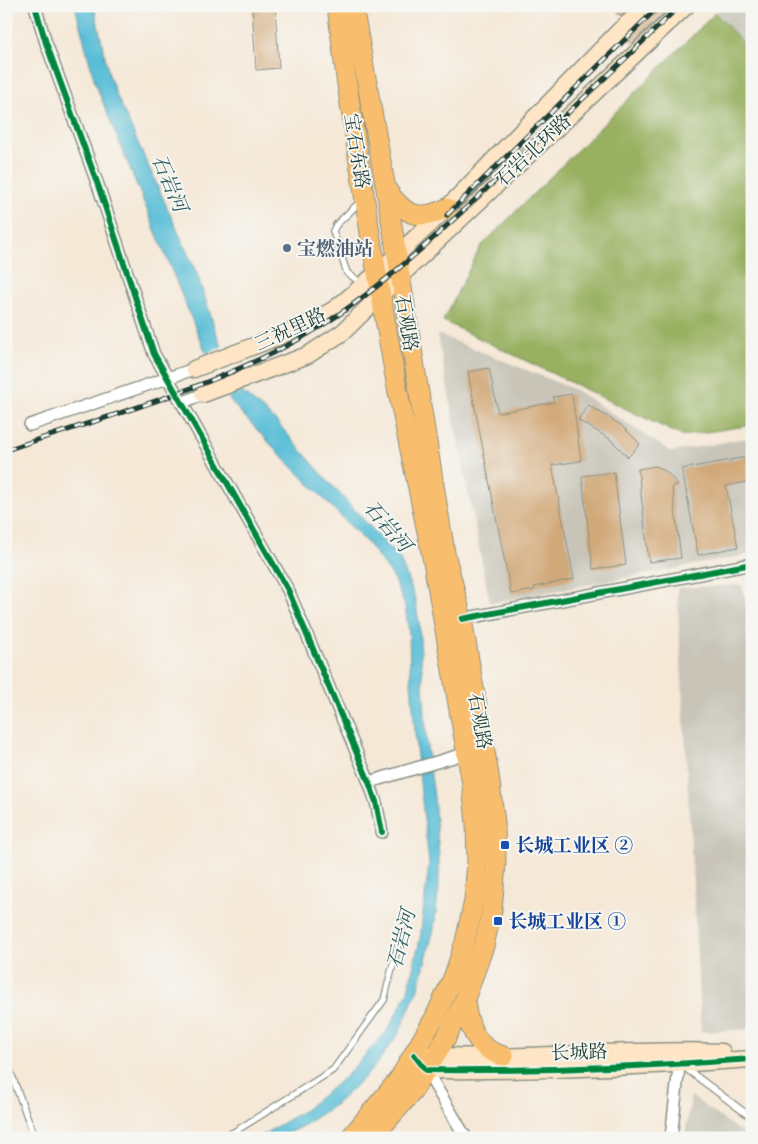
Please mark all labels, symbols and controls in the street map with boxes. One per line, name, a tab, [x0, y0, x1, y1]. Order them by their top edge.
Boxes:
street label: 石岩北环路	[490, 108, 576, 192]
street label: 宝石东路	[339, 112, 375, 190]
water label: 石岩河	[146, 150, 195, 218]
place label: 宝燃油站	[297, 236, 373, 261]
marker: 宝燃油站	[281, 242, 293, 254]
street label: 石观路	[390, 293, 424, 353]
street label: 三祝里路	[250, 302, 330, 356]
water label: 石岩河	[359, 495, 419, 559]
street label: 石观路	[463, 691, 497, 751]
place label: 长城工业区 ②	[515, 833, 634, 858]
marker: 长城工业区 ②	[499, 839, 511, 851]
water label: 石岩河	[381, 904, 422, 971]
place label: 长城工业区 ①	[508, 909, 627, 934]
marker: 长城工业区 ①	[492, 915, 504, 927]
street label: 长城路	[550, 1039, 608, 1065]

